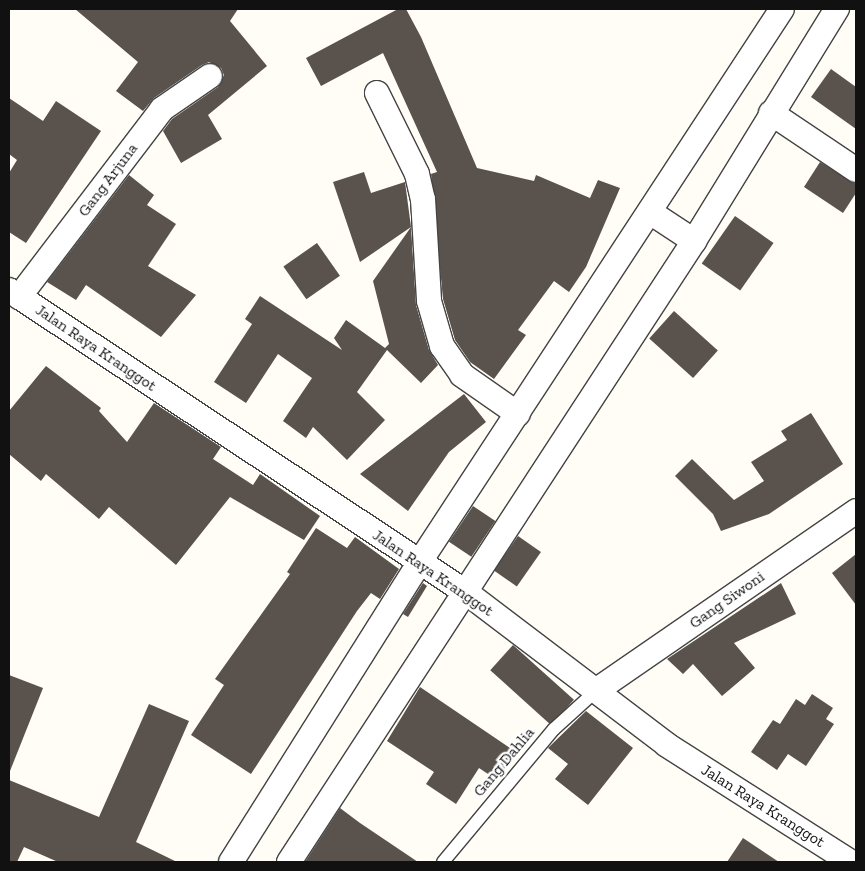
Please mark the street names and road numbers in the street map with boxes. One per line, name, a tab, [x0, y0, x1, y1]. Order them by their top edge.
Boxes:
street label: Gang Arjuna	[74, 139, 142, 221]
street label: Jalan Raya Kranggot	[32, 300, 160, 396]
street label: Jalan Raya Kranggot	[369, 525, 497, 621]
street label: Gang Siwoni	[686, 567, 768, 633]
street label: Gang Dahlia	[469, 723, 539, 801]
street label: Jalan Raya Kranggot	[698, 760, 828, 852]

